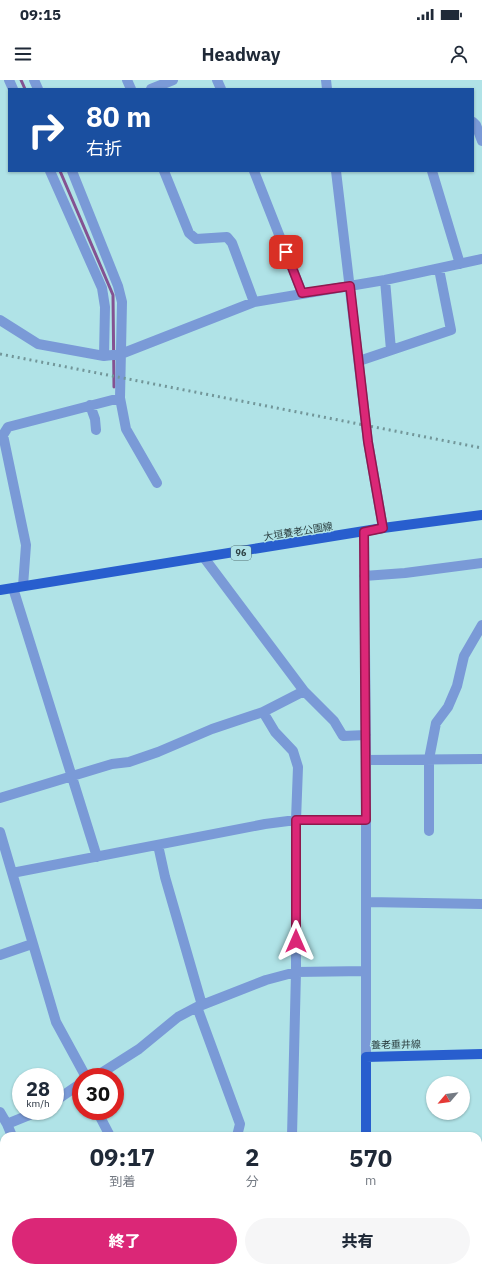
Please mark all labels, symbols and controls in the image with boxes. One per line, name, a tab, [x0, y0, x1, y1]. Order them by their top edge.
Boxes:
text: 09:15	[20, 5, 61, 24]
icon: menu	[12, 43, 34, 65]
text: Headway	[202, 43, 280, 66]
icon: person	[448, 43, 470, 65]
text: 80 m	[86, 98, 151, 135]
icon: right	[20, 104, 72, 156]
text: 右折	[86, 137, 122, 160]
pin	[269, 235, 303, 269]
icon: arrive	[275, 241, 297, 263]
street label: 大垣養老公園線	[262, 520, 334, 543]
road number: 96	[231, 546, 251, 560]
position arrow	[275, 920, 317, 962]
street label: 養老垂井線	[371, 1038, 421, 1051]
speed limit sign: 30	[72, 1068, 124, 1120]
text: 28	[26, 1075, 50, 1102]
north arrow	[426, 1076, 470, 1120]
map controls	[426, 1076, 470, 1120]
text: km/h	[26, 1097, 50, 1110]
text: 09:17	[90, 1141, 155, 1173]
text: 2	[245, 1141, 259, 1173]
text: 570	[349, 1142, 392, 1174]
text: m	[365, 1172, 376, 1189]
text: 到着	[109, 1173, 135, 1190]
text: 分	[246, 1173, 259, 1190]
button: 終了	[12, 1218, 237, 1264]
button: 共有	[245, 1218, 470, 1264]

